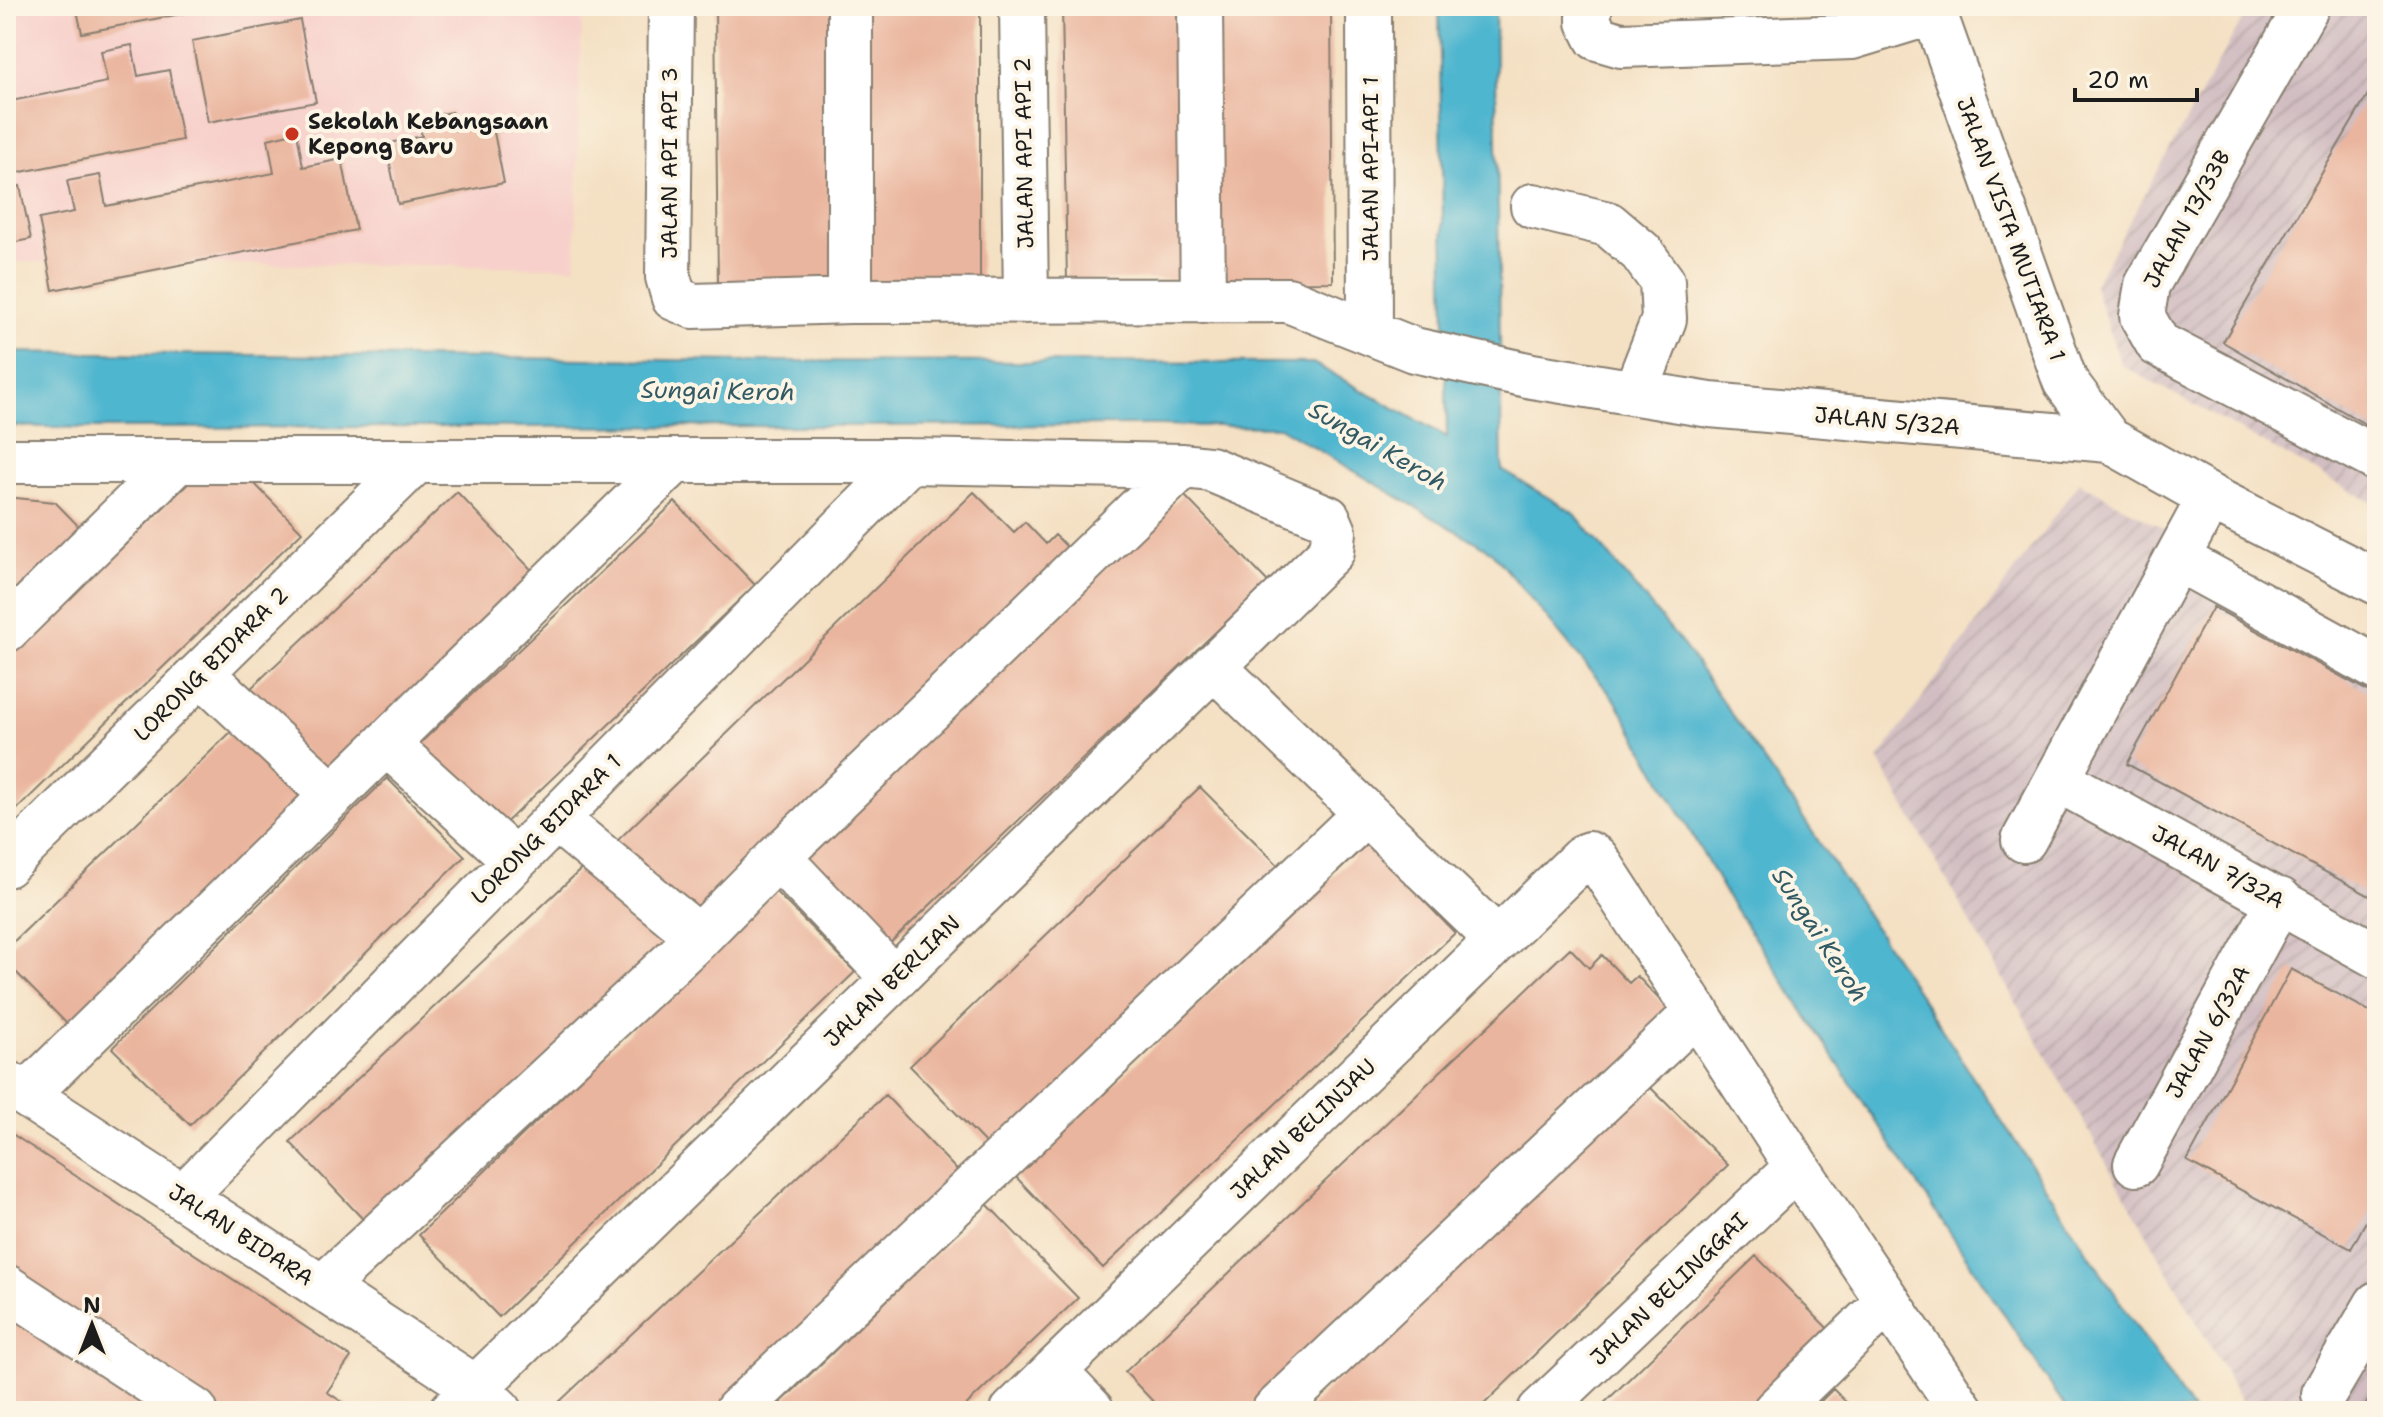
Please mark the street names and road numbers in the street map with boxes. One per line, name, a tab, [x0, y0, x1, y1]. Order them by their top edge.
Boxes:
street label: JALAN API API 2	[1008, 57, 1040, 249]
street label: JALAN API API 3	[655, 67, 684, 259]
street label: JALAN API-API 1	[1356, 76, 1385, 262]
street label: JALAN VISTA MUTIARA 1	[1950, 93, 2072, 365]
street label: JALAN 13/33B	[2137, 145, 2237, 293]
street label: JALAN 5/32A	[1813, 400, 1961, 442]
street label: LORONG BIDARA 2	[127, 580, 295, 748]
street label: LORONG BIDARA 1	[465, 748, 627, 910]
street label: JALAN 7/32A	[2147, 819, 2289, 915]
street label: JALAN BERLIAN	[818, 909, 966, 1053]
street label: JALAN 6/32A	[2159, 960, 2257, 1104]
street label: JALAN BELINJAU	[1224, 1052, 1382, 1206]
street label: JALAN BIDARA	[163, 1177, 319, 1293]
street label: JALAN BELINGGAI	[1584, 1206, 1754, 1372]

